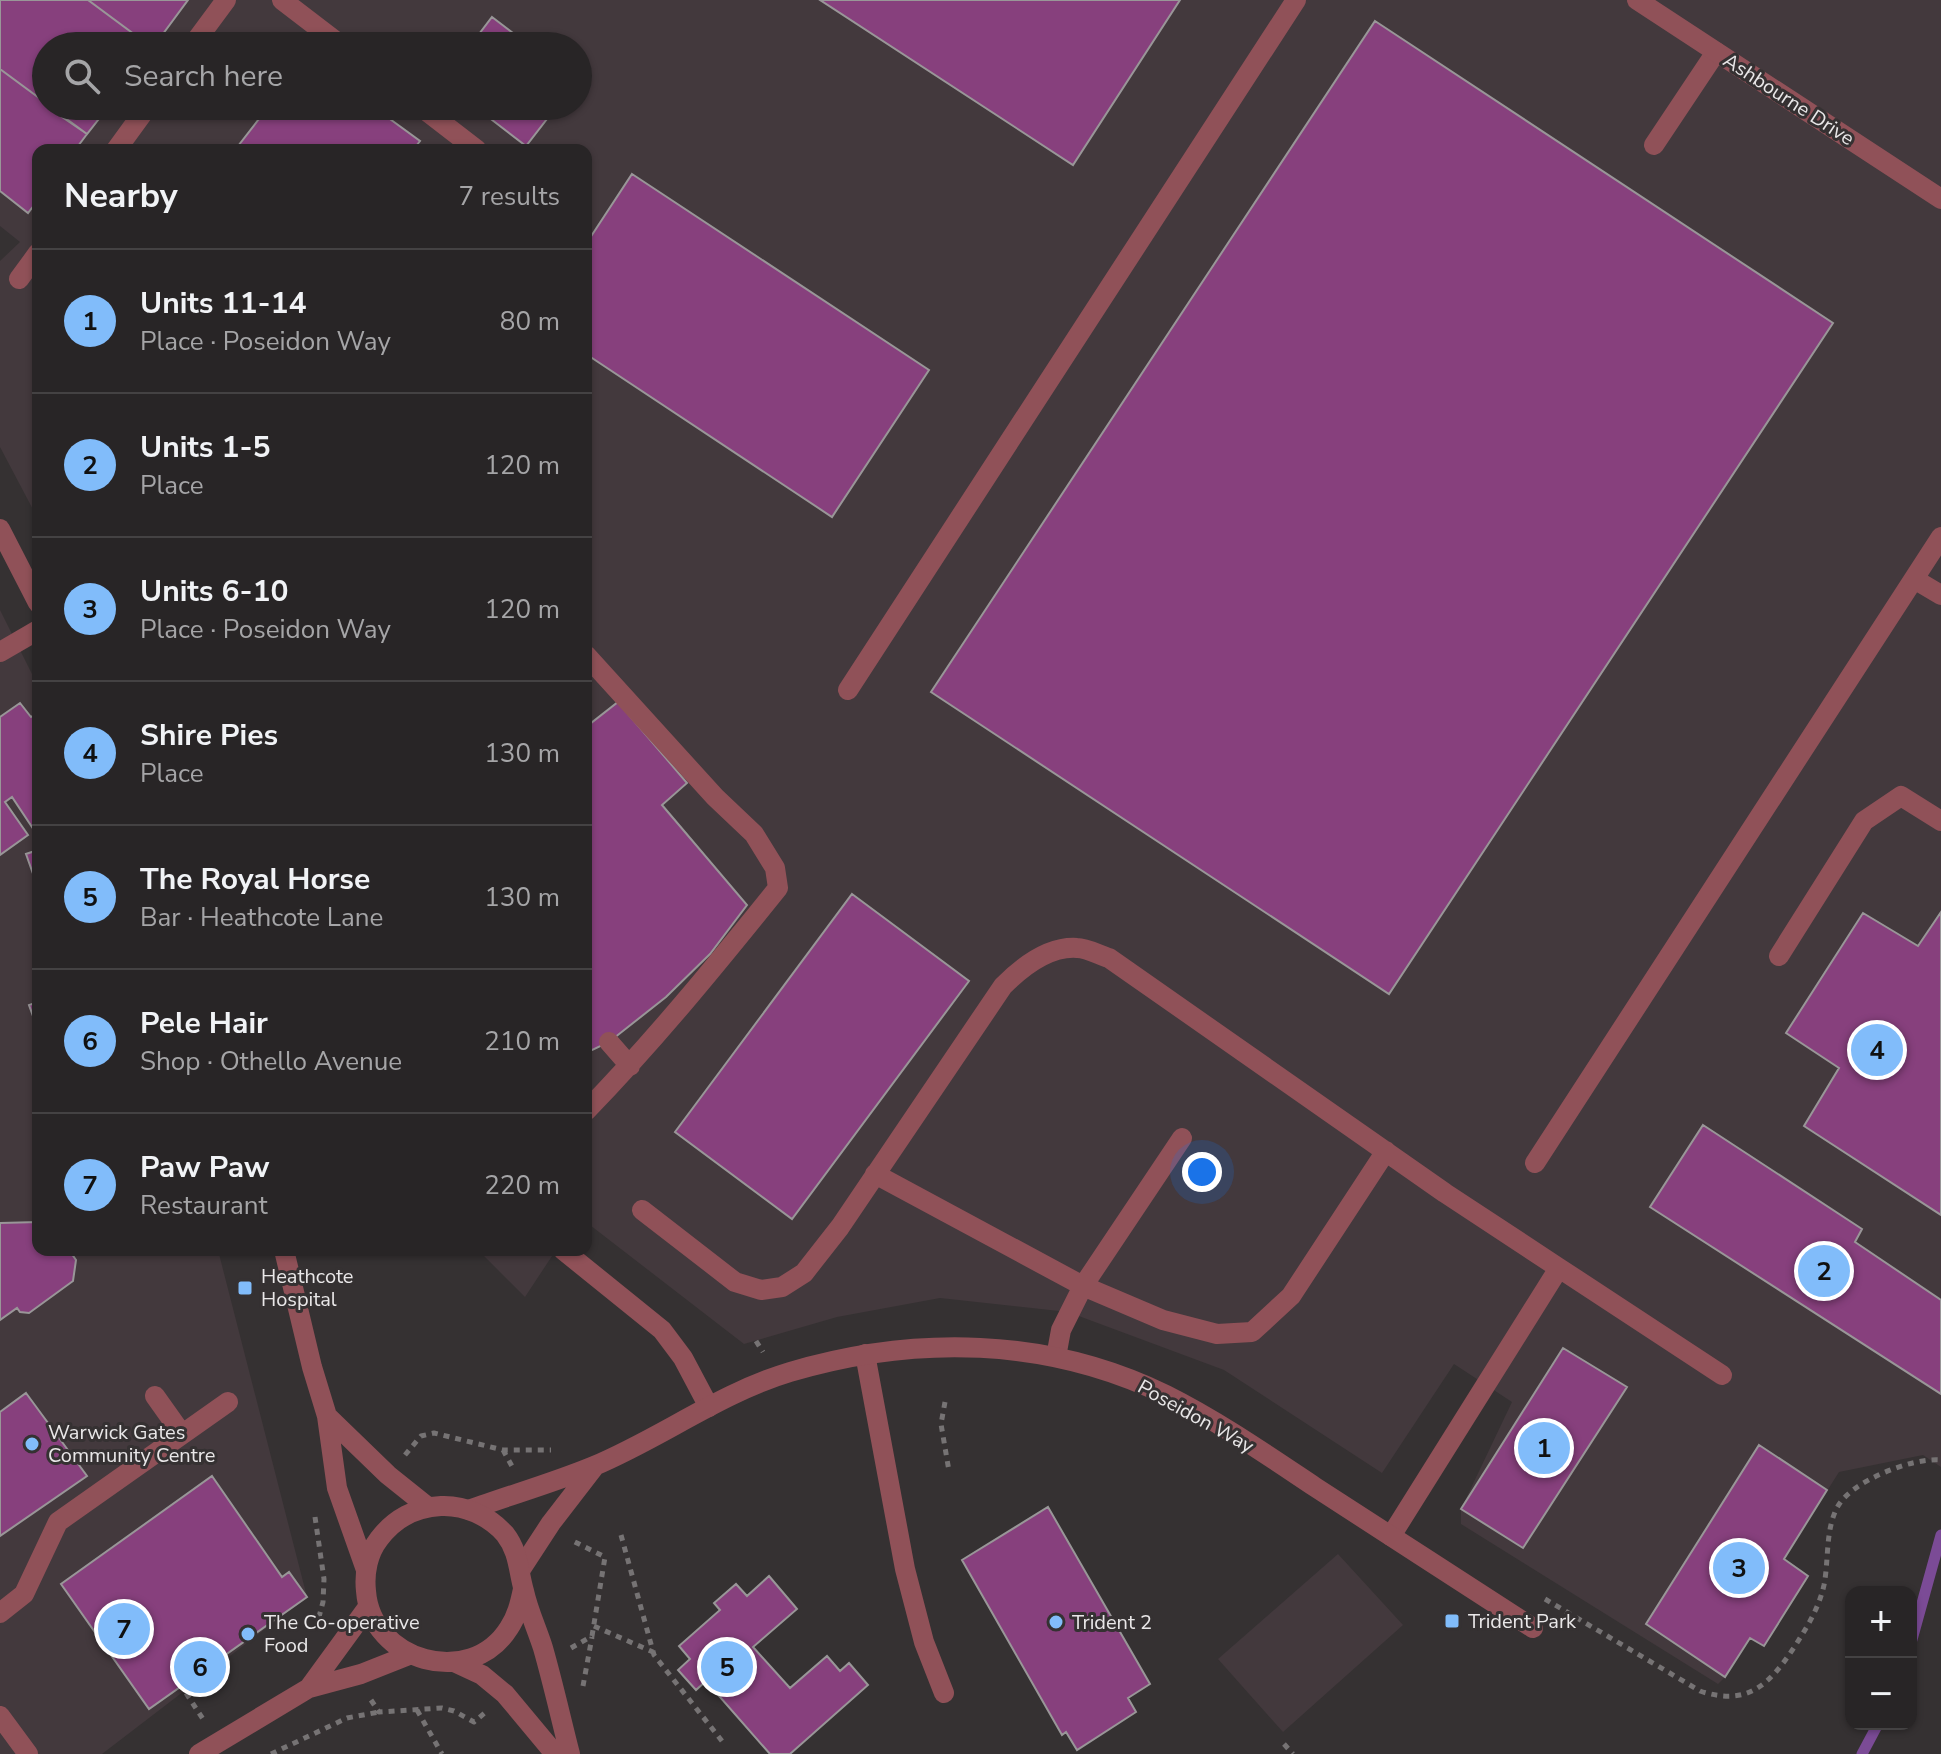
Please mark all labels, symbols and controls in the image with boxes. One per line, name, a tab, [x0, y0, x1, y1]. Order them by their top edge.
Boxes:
search box	[32, 32, 592, 120]
street label: Ashbourne Drive	[1718, 47, 1859, 152]
icon: search	[60, 54, 104, 98]
text: Search here	[124, 56, 283, 97]
text: Nearby	[64, 173, 178, 219]
text: 7 results	[459, 179, 560, 214]
text: Units 11-14	[140, 283, 307, 324]
text: 1	[82, 304, 98, 339]
text: 80 m	[500, 304, 560, 339]
text: Place · Poseidon Way	[140, 324, 391, 359]
text: Units 1-5	[140, 427, 271, 468]
text: 2	[82, 448, 98, 483]
text: 120 m	[484, 448, 560, 483]
text: Place	[140, 468, 204, 503]
text: Units 6-10	[140, 571, 289, 612]
text: 3	[82, 592, 98, 627]
text: 120 m	[484, 592, 560, 627]
text: Place · Poseidon Way	[140, 612, 391, 647]
text: Shire Pies	[140, 715, 278, 756]
text: 4	[82, 736, 98, 771]
text: 130 m	[484, 736, 560, 771]
text: Place	[140, 756, 204, 791]
text: The Royal Horse	[140, 859, 370, 900]
text: 5	[82, 880, 98, 915]
text: 130 m	[484, 880, 560, 915]
text: Bar · Heathcote Lane	[140, 900, 383, 935]
text: Pele Hair	[140, 1003, 268, 1044]
pin: 4	[1851, 1020, 1903, 1080]
text: 6	[82, 1024, 98, 1059]
text: 210 m	[484, 1024, 560, 1059]
text: Shop · Othello Avenue	[140, 1044, 402, 1079]
text: Paw Paw	[140, 1147, 270, 1188]
your location	[1182, 1152, 1222, 1192]
text: 7	[82, 1168, 98, 1203]
text: 220 m	[484, 1168, 560, 1203]
text: Restaurant	[140, 1188, 268, 1223]
pin: 2	[1798, 1241, 1850, 1301]
place label: Heathcote Hospital	[261, 1263, 353, 1313]
marker: Heathcote Hospital	[236, 1279, 254, 1297]
street label: Poseidon Way	[1133, 1373, 1259, 1460]
pin: 1	[1518, 1418, 1570, 1478]
place label: Warwick Gates Community Centre	[48, 1419, 215, 1469]
marker: Warwick Gates Community Centre	[23, 1435, 41, 1453]
pin: 3	[1713, 1538, 1765, 1598]
map controls	[1845, 1586, 1917, 1730]
button: +	[1845, 1586, 1917, 1658]
pin: 7	[98, 1599, 150, 1659]
place label: Trident Park	[1468, 1608, 1577, 1635]
place label: The Co-operative Food	[264, 1609, 420, 1659]
place label: Trident 2	[1072, 1609, 1152, 1636]
marker: Trident Park	[1443, 1612, 1461, 1630]
marker: Trident 2	[1047, 1613, 1065, 1631]
marker: The Co-operative Food	[239, 1625, 257, 1643]
pin: 6	[174, 1637, 226, 1697]
pin: 5	[701, 1637, 753, 1697]
button: −	[1845, 1658, 1917, 1730]

